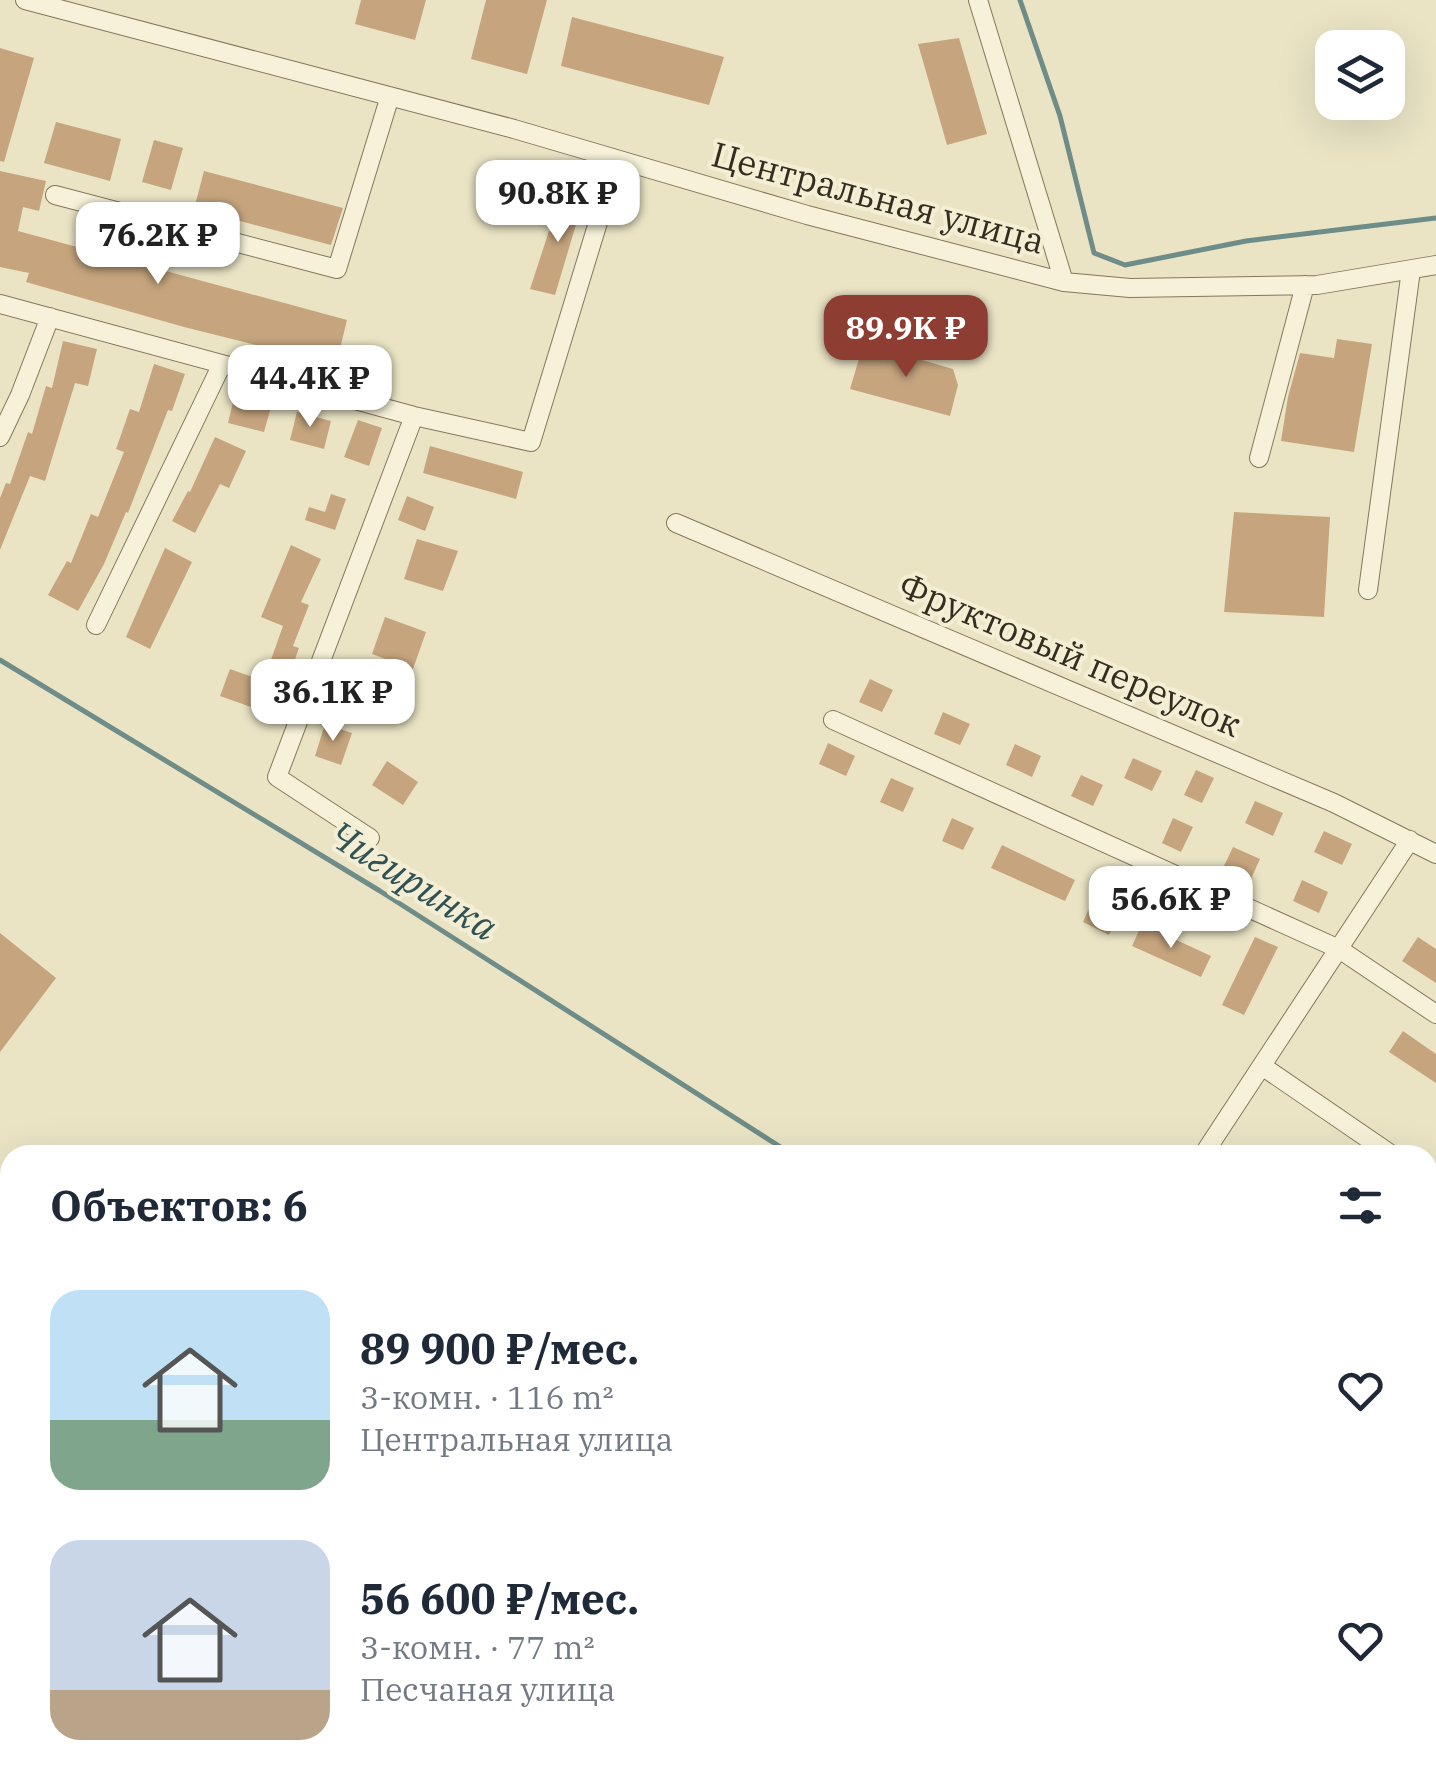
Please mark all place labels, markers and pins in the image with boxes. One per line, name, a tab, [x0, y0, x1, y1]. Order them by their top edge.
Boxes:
pin: 90.8K ₽	[466, 160, 650, 245]
pin: 76.2K ₽	[66, 202, 250, 287]
pin: 89.9K ₽	[814, 295, 998, 380]
pin: 44.4K ₽	[218, 345, 402, 430]
pin: 36.1K ₽	[241, 659, 425, 744]
pin: 56.6K ₽	[1079, 866, 1263, 951]

